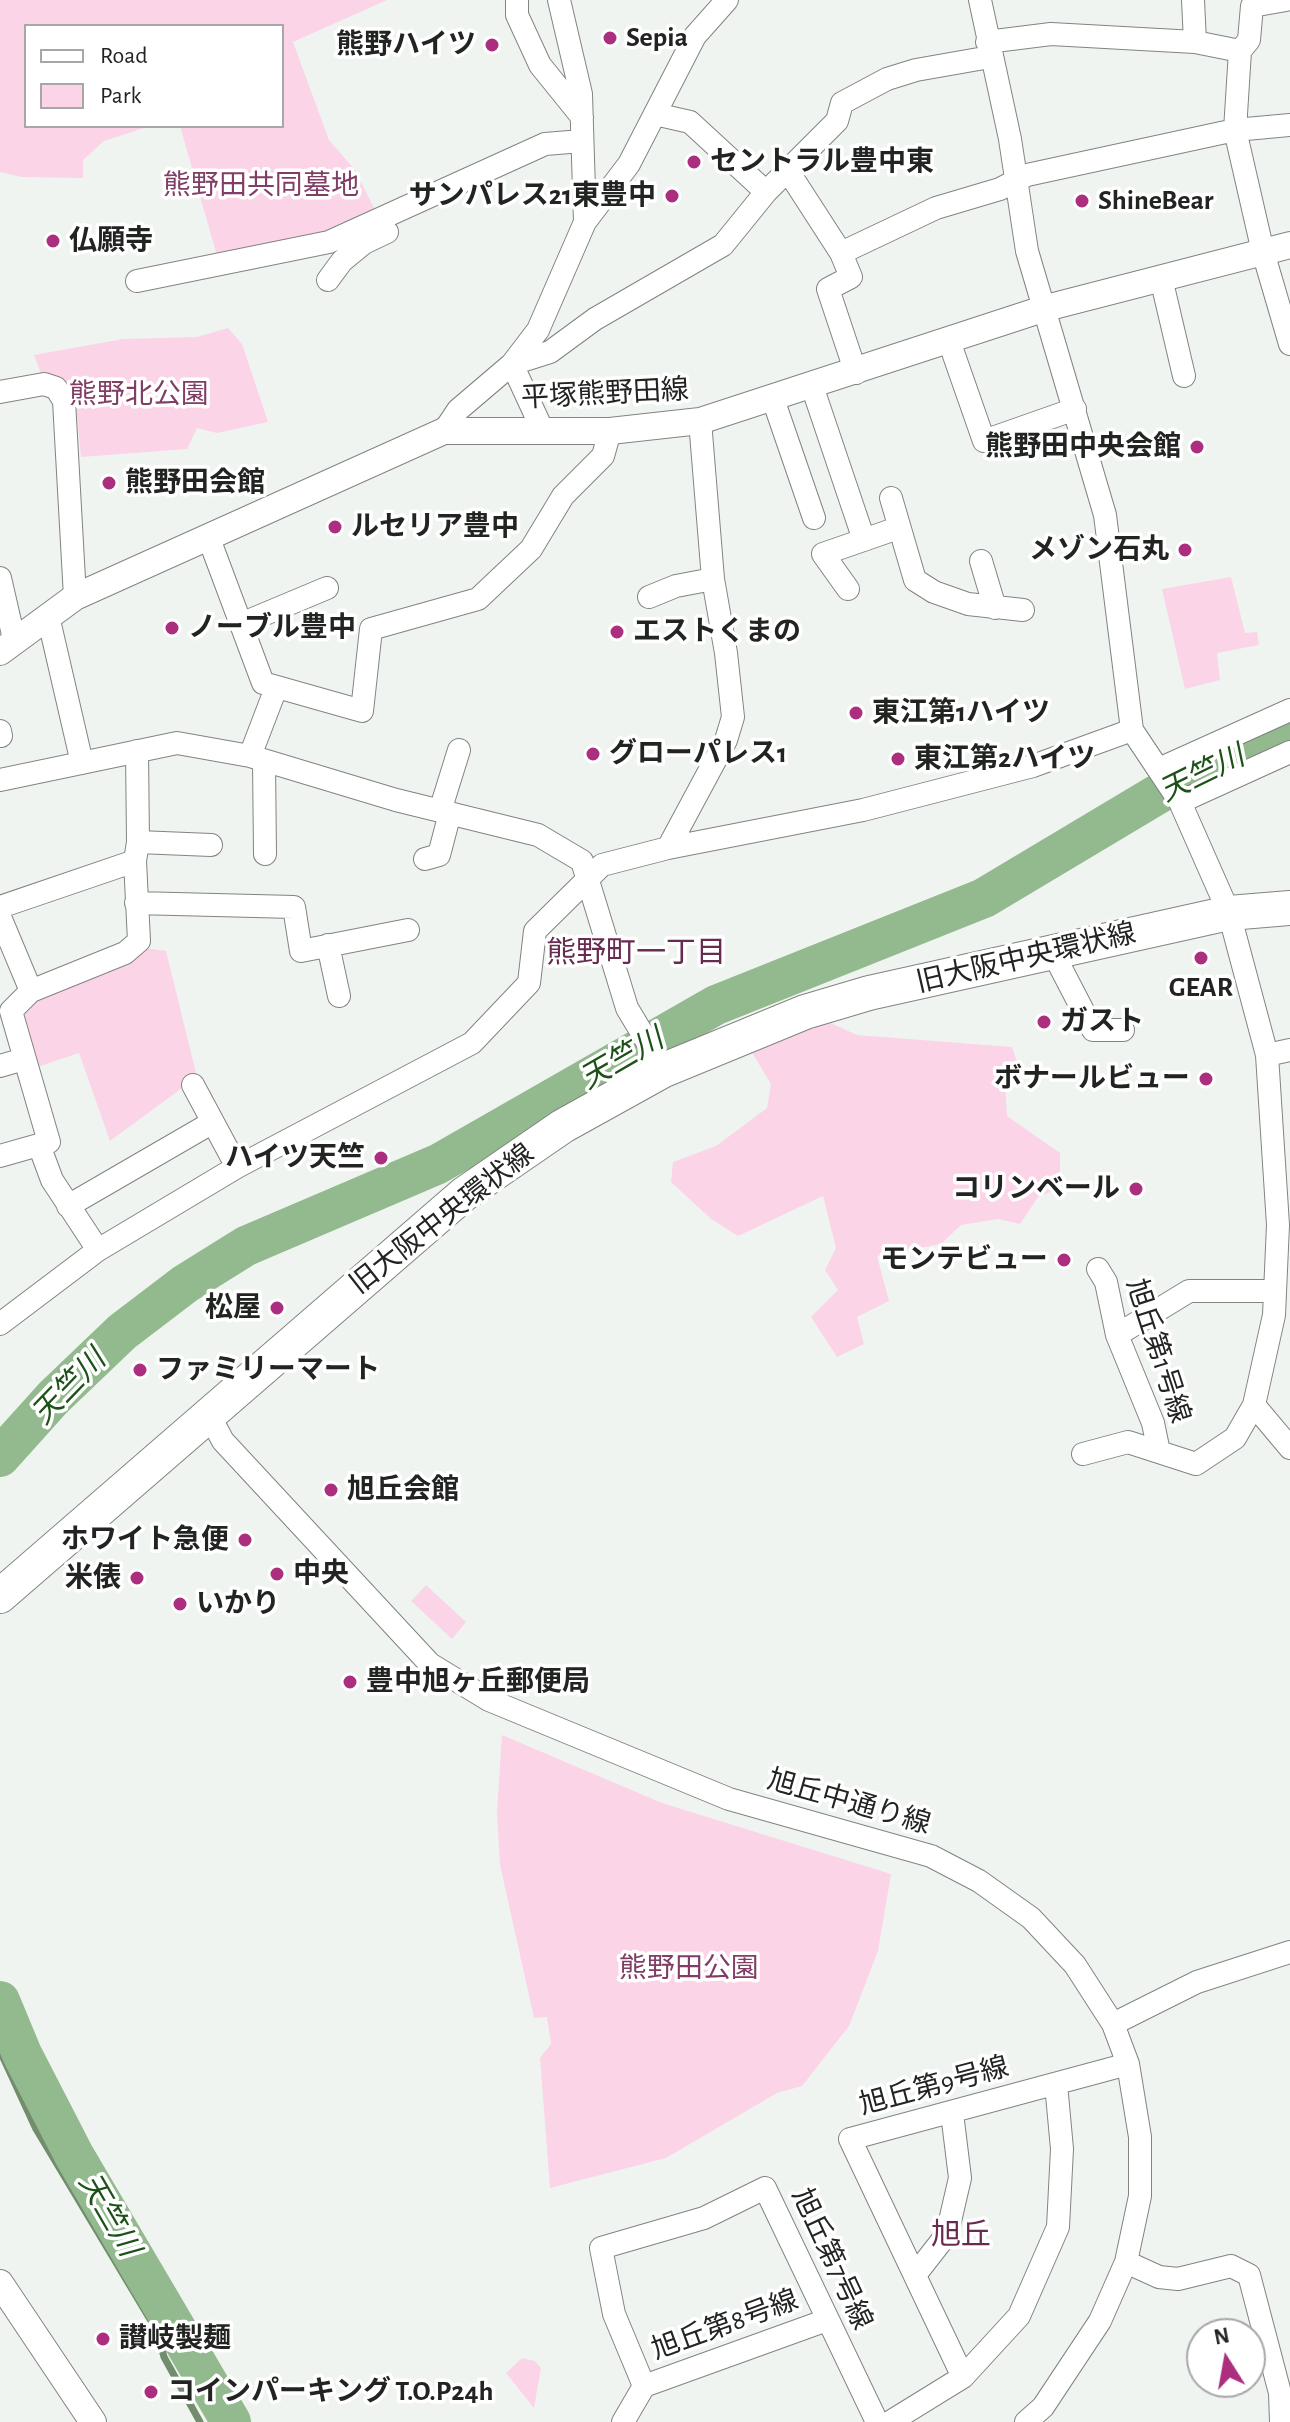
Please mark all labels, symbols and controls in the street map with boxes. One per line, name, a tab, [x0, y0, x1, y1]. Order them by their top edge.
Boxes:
place label: Sepia	[626, 21, 688, 55]
legend	[24, 24, 284, 128]
place label: 熊野ハイツ	[336, 28, 476, 62]
marker: Sepia	[601, 29, 619, 47]
marker: 熊野ハイツ	[483, 36, 501, 54]
text: Road	[100, 44, 148, 68]
text: Park	[100, 84, 141, 108]
place label: セントラル豊中東	[710, 145, 934, 179]
marker: セントラル豊中東	[685, 153, 703, 171]
park label: 熊野田共同墓地	[163, 169, 359, 203]
place label: サンパレス21東豊中	[409, 179, 656, 213]
place label: ShineBear	[1098, 184, 1214, 218]
marker: サンパレス21東豊中	[663, 187, 681, 205]
marker: ShineBear	[1073, 192, 1091, 210]
place label: 仏願寺	[69, 224, 153, 258]
marker: 仏願寺	[44, 232, 62, 250]
street label: 平塚熊野田線	[520, 373, 690, 415]
park label: 熊野北公園	[69, 378, 209, 412]
place label: 熊野田中央会館	[985, 430, 1181, 464]
marker: 熊野田中央会館	[1188, 438, 1206, 456]
place label: 熊野田会館	[125, 466, 265, 500]
marker: 熊野田会館	[100, 474, 118, 492]
place label: ルセリア豊中	[351, 510, 519, 544]
marker: ルセリア豊中	[326, 518, 344, 536]
place label: メゾン石丸	[1029, 533, 1169, 567]
marker: メゾン石丸	[1176, 541, 1194, 559]
place label: ノーブル豊中	[188, 611, 356, 645]
place label: エストくまの	[633, 615, 801, 649]
marker: ノーブル豊中	[163, 619, 181, 637]
marker: エストくまの	[608, 623, 626, 641]
place label: 東江第1ハイツ	[872, 696, 1050, 730]
marker: 東江第1ハイツ	[847, 704, 865, 722]
place label: グローパレス1	[609, 737, 787, 771]
water label: 天竺川	[1154, 738, 1250, 810]
place label: 東江第2ハイツ	[914, 742, 1095, 776]
marker: グローパレス1	[584, 745, 602, 763]
marker: 東江第2ハイツ	[889, 750, 907, 768]
street label: 旧大阪中央環状線	[913, 916, 1139, 1000]
district label: 熊野町一丁目	[546, 935, 726, 971]
marker: GEAR	[1192, 949, 1210, 967]
place label: GEAR	[1169, 971, 1233, 1005]
place label: ガスト	[1060, 1005, 1144, 1039]
marker: ガスト	[1035, 1013, 1053, 1031]
water label: 天竺川	[574, 1021, 670, 1097]
place label: ボナールビュー	[994, 1062, 1190, 1096]
marker: ボナールビュー	[1197, 1070, 1215, 1088]
street label: 旧大阪中央環状線	[343, 1137, 541, 1301]
place label: ハイツ天竺	[225, 1141, 365, 1175]
marker: ハイツ天竺	[372, 1149, 390, 1167]
place label: コリンベール	[952, 1172, 1120, 1206]
marker: コリンベール	[1127, 1180, 1145, 1198]
place label: モンテビュー	[880, 1243, 1048, 1277]
marker: モンテビュー	[1055, 1251, 1073, 1269]
street label: 旭丘第1号線	[1119, 1275, 1197, 1427]
place label: 松屋	[205, 1291, 261, 1325]
marker: 松屋	[268, 1299, 286, 1317]
water label: 天竺川	[25, 1342, 113, 1432]
place label: ファミリーマート	[156, 1353, 380, 1387]
marker: ファミリーマート	[131, 1361, 149, 1379]
place label: 旭丘会館	[347, 1473, 459, 1507]
marker: 旭丘会館	[322, 1481, 340, 1499]
place label: ホワイト急便	[61, 1523, 229, 1557]
marker: ホワイト急便	[236, 1531, 254, 1549]
place label: 中央	[293, 1557, 349, 1591]
place label: 米俵	[65, 1561, 121, 1595]
marker: 中央	[268, 1565, 286, 1583]
marker: 米俵	[128, 1569, 146, 1587]
place label: いかり	[196, 1587, 280, 1621]
marker: いかり	[171, 1595, 189, 1613]
place label: 豊中旭ヶ丘郵便局	[366, 1665, 590, 1699]
marker: 豊中旭ヶ丘郵便局	[341, 1673, 359, 1691]
street label: 旭丘中通り線	[764, 1763, 934, 1841]
park label: 熊野田公園	[619, 1952, 759, 1986]
street label: 旭丘第9号線	[856, 2050, 1012, 2122]
water label: 天竺川	[71, 2167, 147, 2263]
street label: 旭丘第7号線	[785, 2183, 879, 2335]
district label: 旭丘	[931, 2217, 991, 2253]
street label: 旭丘第8号線	[647, 2283, 803, 2367]
north arrow	[1186, 2318, 1266, 2398]
place label: 讃岐製麺	[119, 2322, 231, 2356]
text: N	[1212, 2324, 1231, 2349]
marker: 讃岐製麺	[94, 2330, 112, 2348]
place label: コインパーキング T.O.P24h	[167, 2375, 493, 2409]
marker: コインパーキング T.O.P24h	[142, 2383, 160, 2401]

